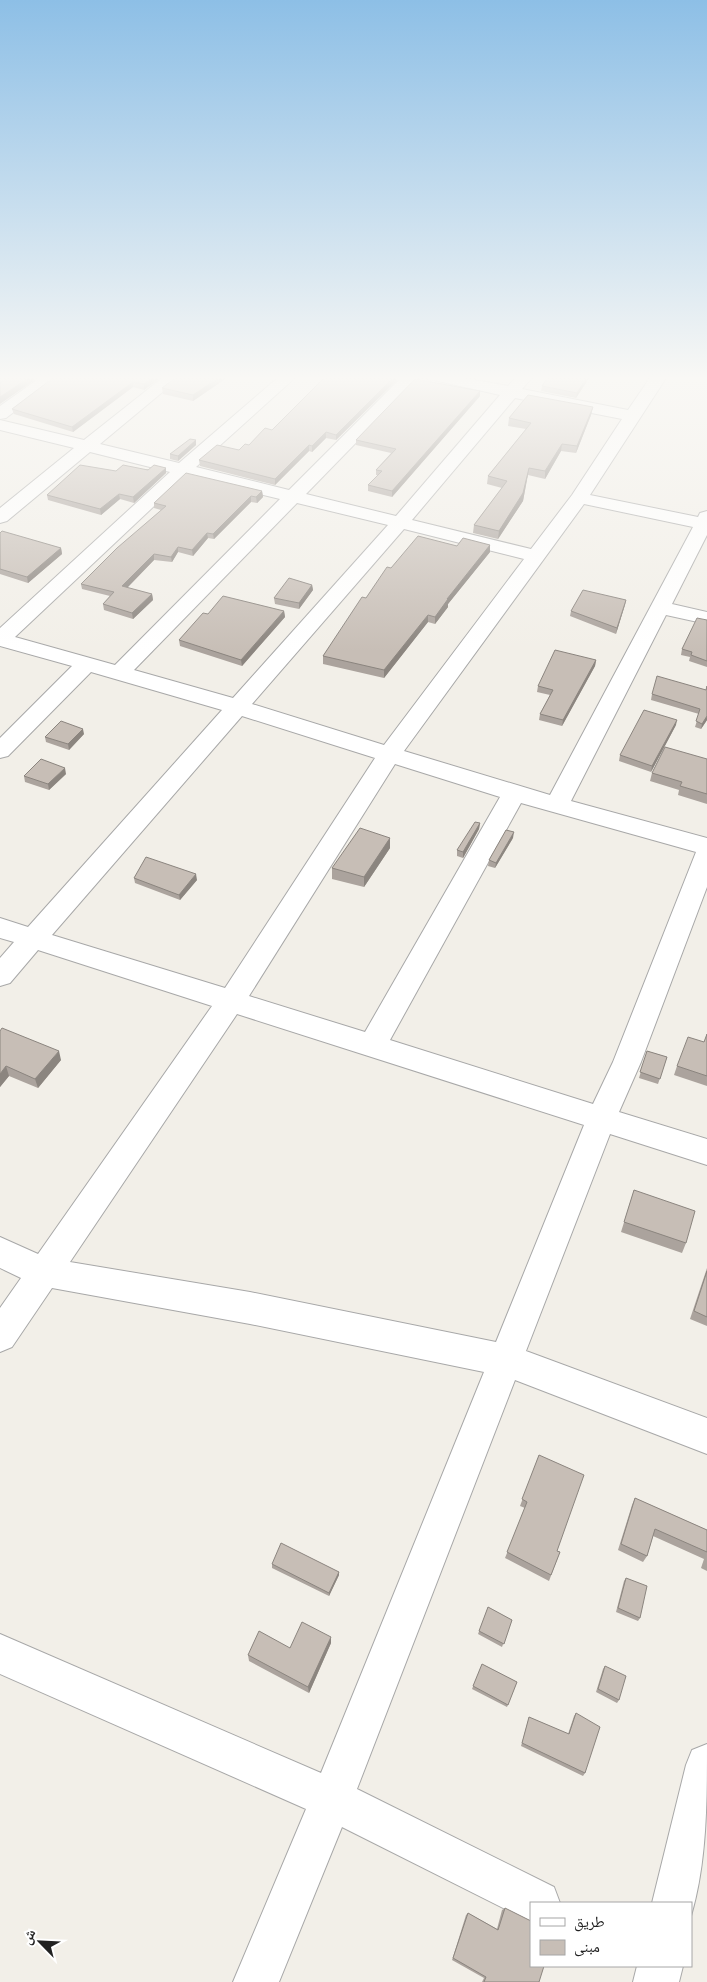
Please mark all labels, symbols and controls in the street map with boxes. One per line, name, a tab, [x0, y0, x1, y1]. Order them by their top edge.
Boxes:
legend	[530, 1902, 692, 1967]
text: طريق	[574, 1912, 605, 1932]
north arrow	[15, 1917, 65, 1967]
text: ش	[17, 1926, 39, 1947]
text: مبنى	[574, 1937, 600, 1957]

